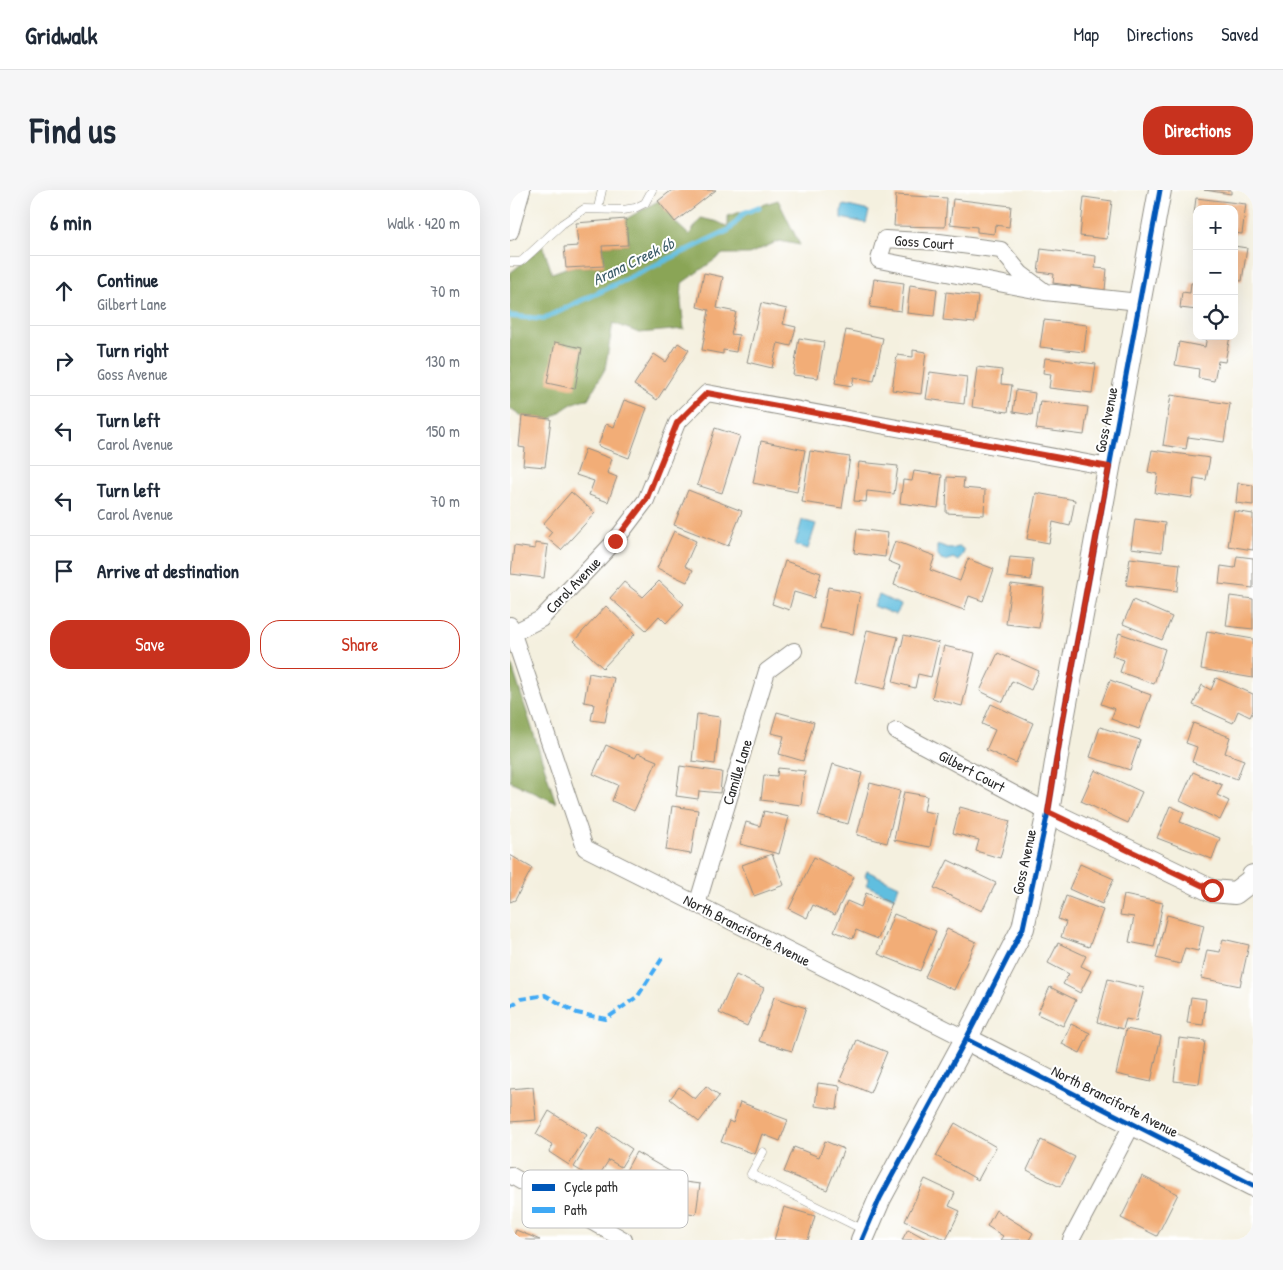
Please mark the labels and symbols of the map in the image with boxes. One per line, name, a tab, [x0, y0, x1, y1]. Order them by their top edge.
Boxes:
street label: Goss Court	[894, 229, 955, 255]
water label: Arana Creek 6b	[588, 231, 679, 290]
street label: Goss Avenue	[1089, 385, 1123, 455]
route end	[604, 530, 627, 553]
street label: Carol Avenue	[541, 552, 605, 618]
street label: Camille Lane	[717, 737, 757, 807]
street label: Gilbert Court	[935, 745, 1010, 798]
street label: Goss Avenue	[1007, 827, 1041, 897]
route start	[1201, 879, 1224, 902]
street label: North Branciforte Avenue	[680, 889, 814, 971]
street label: North Branciforte Avenue	[1048, 1060, 1182, 1142]
legend	[522, 1170, 688, 1228]
text: Cycle path	[564, 1177, 618, 1197]
text: Path	[564, 1200, 587, 1219]

